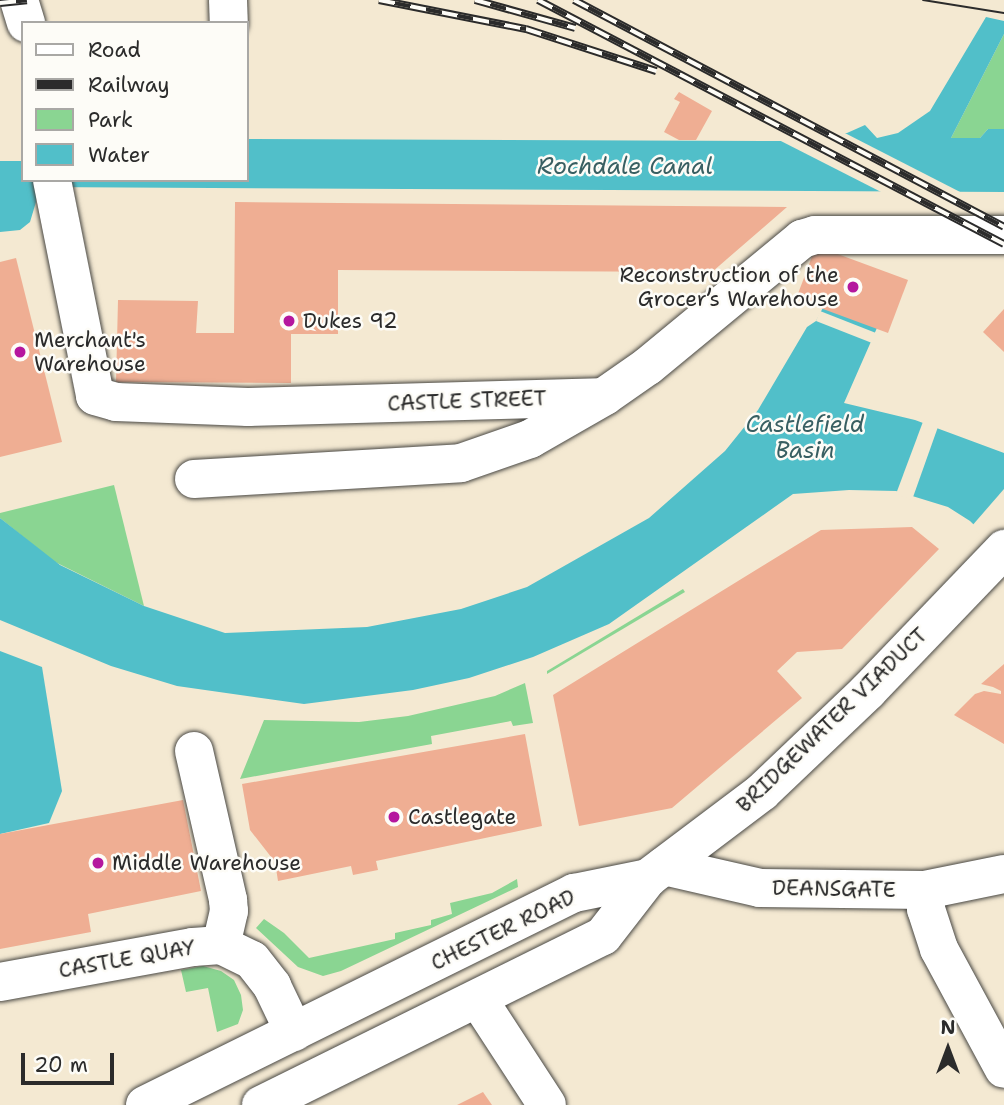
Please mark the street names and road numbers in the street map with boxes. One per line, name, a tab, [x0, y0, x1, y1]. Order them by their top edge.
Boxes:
street label: CASTLE STREET	[387, 386, 547, 416]
street label: BRIDGEWATER VIADUCT	[731, 622, 933, 818]
street label: DEANSGATE	[772, 875, 896, 903]
street label: CHESTER ROAD	[427, 884, 579, 976]
street label: CASTLE QUAY	[57, 935, 197, 983]

